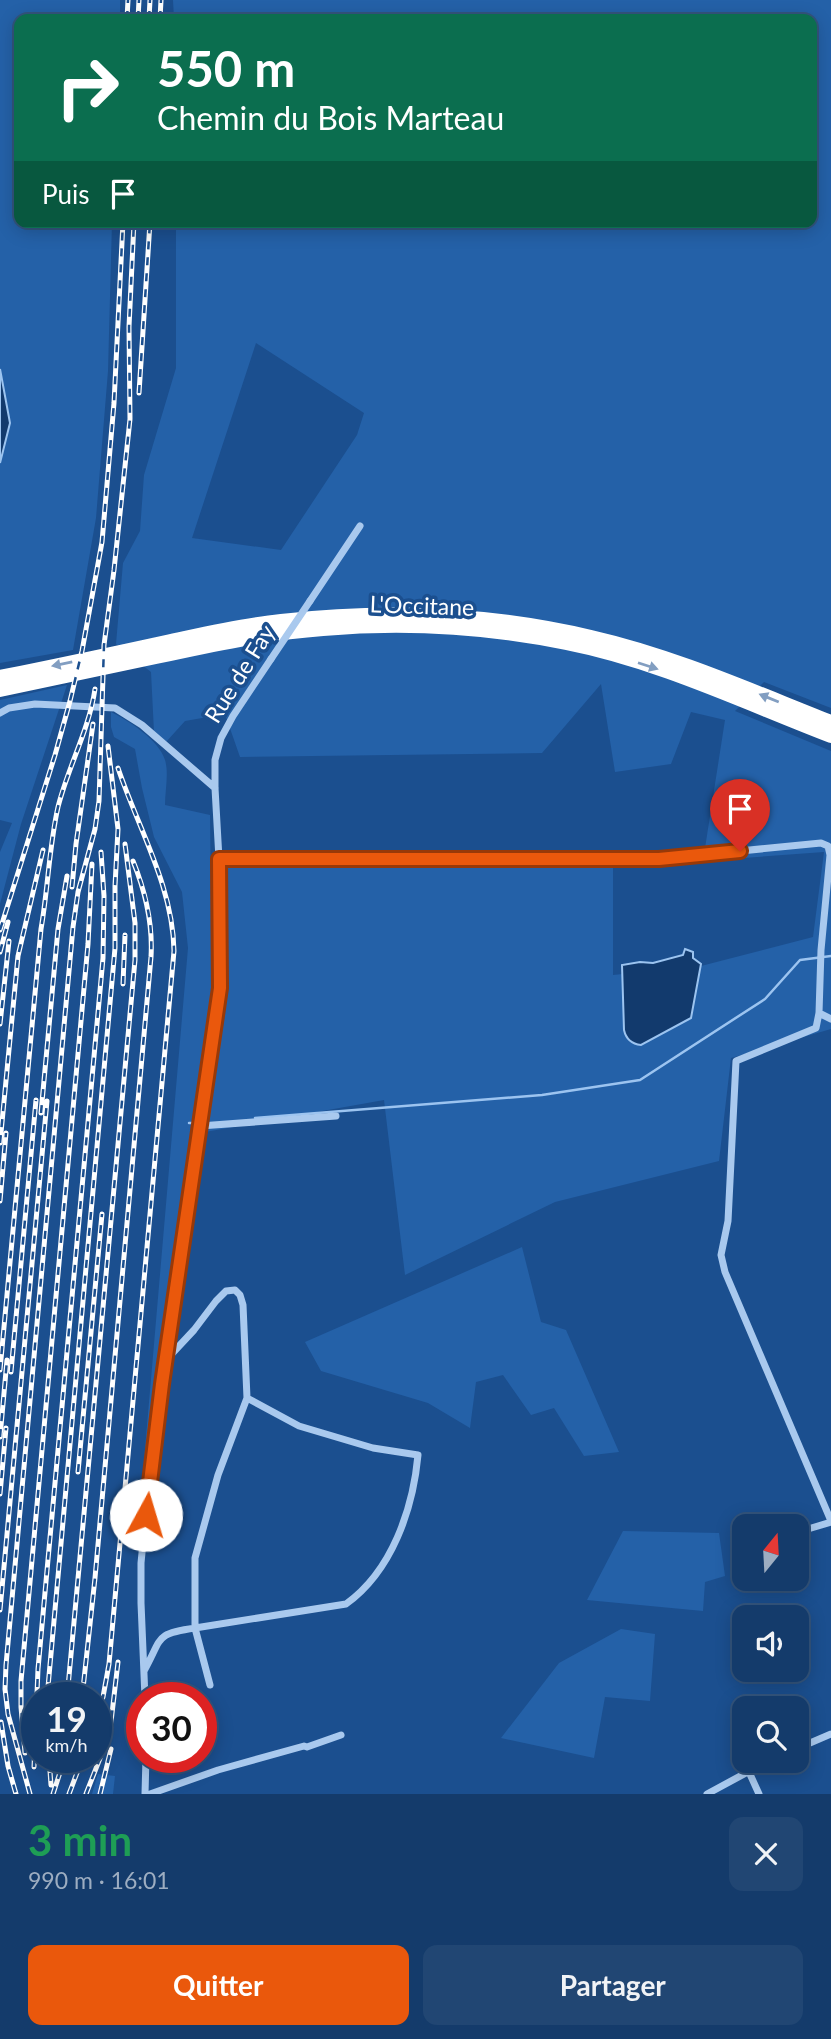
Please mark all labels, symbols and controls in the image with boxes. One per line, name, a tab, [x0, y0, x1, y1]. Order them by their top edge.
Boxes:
text: 550 m	[157, 39, 295, 97]
icon: right	[42, 42, 133, 133]
text: Chemin du Bois Marteau	[157, 98, 504, 137]
icon: arrive	[104, 175, 142, 213]
text: Puis	[42, 178, 90, 210]
street label: L'Occitane	[369, 589, 475, 621]
street label: Rue de Fay	[198, 619, 280, 728]
one-way arrow	[51, 659, 73, 670]
one-way arrow	[637, 661, 658, 672]
one-way arrow	[758, 692, 779, 703]
pin	[710, 779, 770, 851]
icon: arrive	[721, 790, 759, 828]
position arrow	[109, 1478, 183, 1552]
north arrow	[732, 1514, 808, 1591]
map controls	[732, 1514, 809, 1773]
button: sound	[732, 1605, 809, 1682]
speed limit sign: 30	[126, 1682, 217, 1773]
button: search	[732, 1696, 809, 1773]
text: 19	[46, 1697, 87, 1739]
text: km/h	[45, 1734, 88, 1756]
text: 3 min	[28, 1815, 132, 1865]
button: close	[729, 1817, 803, 1891]
text: 990 m · 16:01	[28, 1866, 170, 1894]
button: Quitter	[28, 1945, 409, 2025]
button: Partager	[423, 1945, 803, 2025]

